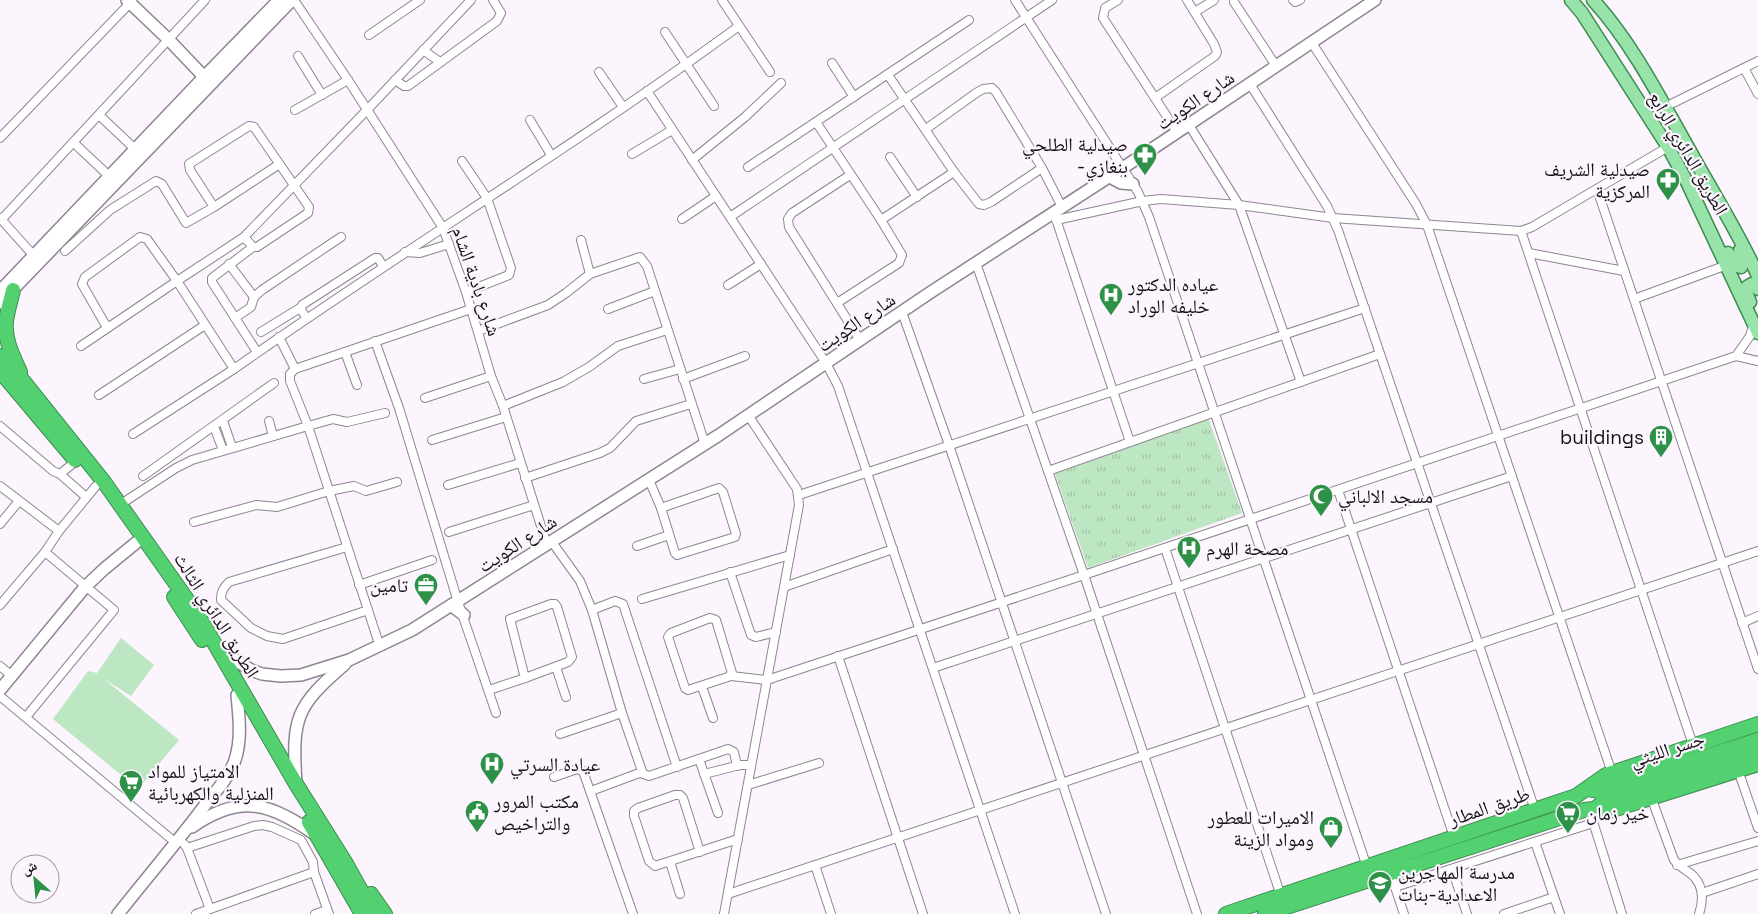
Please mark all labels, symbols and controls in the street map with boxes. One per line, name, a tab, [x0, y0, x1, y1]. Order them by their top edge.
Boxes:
street label: شارع الكويت	[1151, 65, 1239, 136]
street label: الطريق الدائري الرابع	[1641, 87, 1734, 221]
place label: صيدلية الطلحي -بنغازي	[1022, 132, 1128, 182]
pharmacy icon: صيدلية الطلحي -بنغازي	[1132, 142, 1158, 176]
place label: صيدلية الشريف المركزية	[1544, 157, 1650, 204]
pharmacy icon: صيدلية الشريف المركزية	[1655, 167, 1681, 201]
street label: شارع بادية الشام	[445, 223, 507, 340]
place label: عياده الدكتور خليفه الوراد	[1127, 272, 1219, 319]
hospital icon: عياده الدكتور خليفه الوراد	[1098, 282, 1124, 316]
street label: شارع الكويت	[812, 287, 900, 358]
building icon: buildings	[1648, 424, 1674, 458]
place label: buildings	[1560, 425, 1644, 450]
mosque icon: مسجد الالباني	[1308, 483, 1334, 517]
place label: مسجد الالباني	[1338, 484, 1433, 512]
street label: شارع الكويت	[473, 509, 561, 578]
hospital icon: مصحة الهرم	[1176, 535, 1202, 569]
place label: مصحة الهرم	[1206, 536, 1288, 562]
street label: الطريق الدائري الثالث	[166, 548, 265, 684]
office icon: تامين	[413, 572, 439, 606]
place label: تامين	[370, 573, 408, 598]
street label: جسر الليثي	[1627, 726, 1709, 776]
hospital icon: عيادة السرتي	[479, 751, 505, 785]
place label: عيادة السرتي	[510, 752, 601, 780]
place label: الامتياز للمواد المنزلية والكهربائية	[148, 759, 274, 806]
supermarket icon: الامتياز للمواد المنزلية والكهربائية	[118, 769, 144, 803]
street label: طريق المطار	[1444, 781, 1533, 832]
place label: مكتب المرور والتراخيص	[493, 789, 579, 836]
public building icon: مكتب المرور والتراخيص	[464, 799, 490, 833]
supermarket icon: خير زمان	[1555, 800, 1581, 834]
place label: خير زمان	[1586, 801, 1649, 826]
place label: الاميرات للعطور ومواد الزينة	[1207, 805, 1314, 852]
shop icon: الاميرات للعطور ومواد الزينة	[1318, 815, 1344, 849]
north arrow	[10, 854, 60, 904]
text: ش	[18, 856, 40, 879]
place label: مدرسة المهاجرين الاعدادية-بنات	[1398, 860, 1515, 907]
school or university icon: مدرسة المهاجرين الاعدادية-بنات	[1367, 870, 1393, 904]

